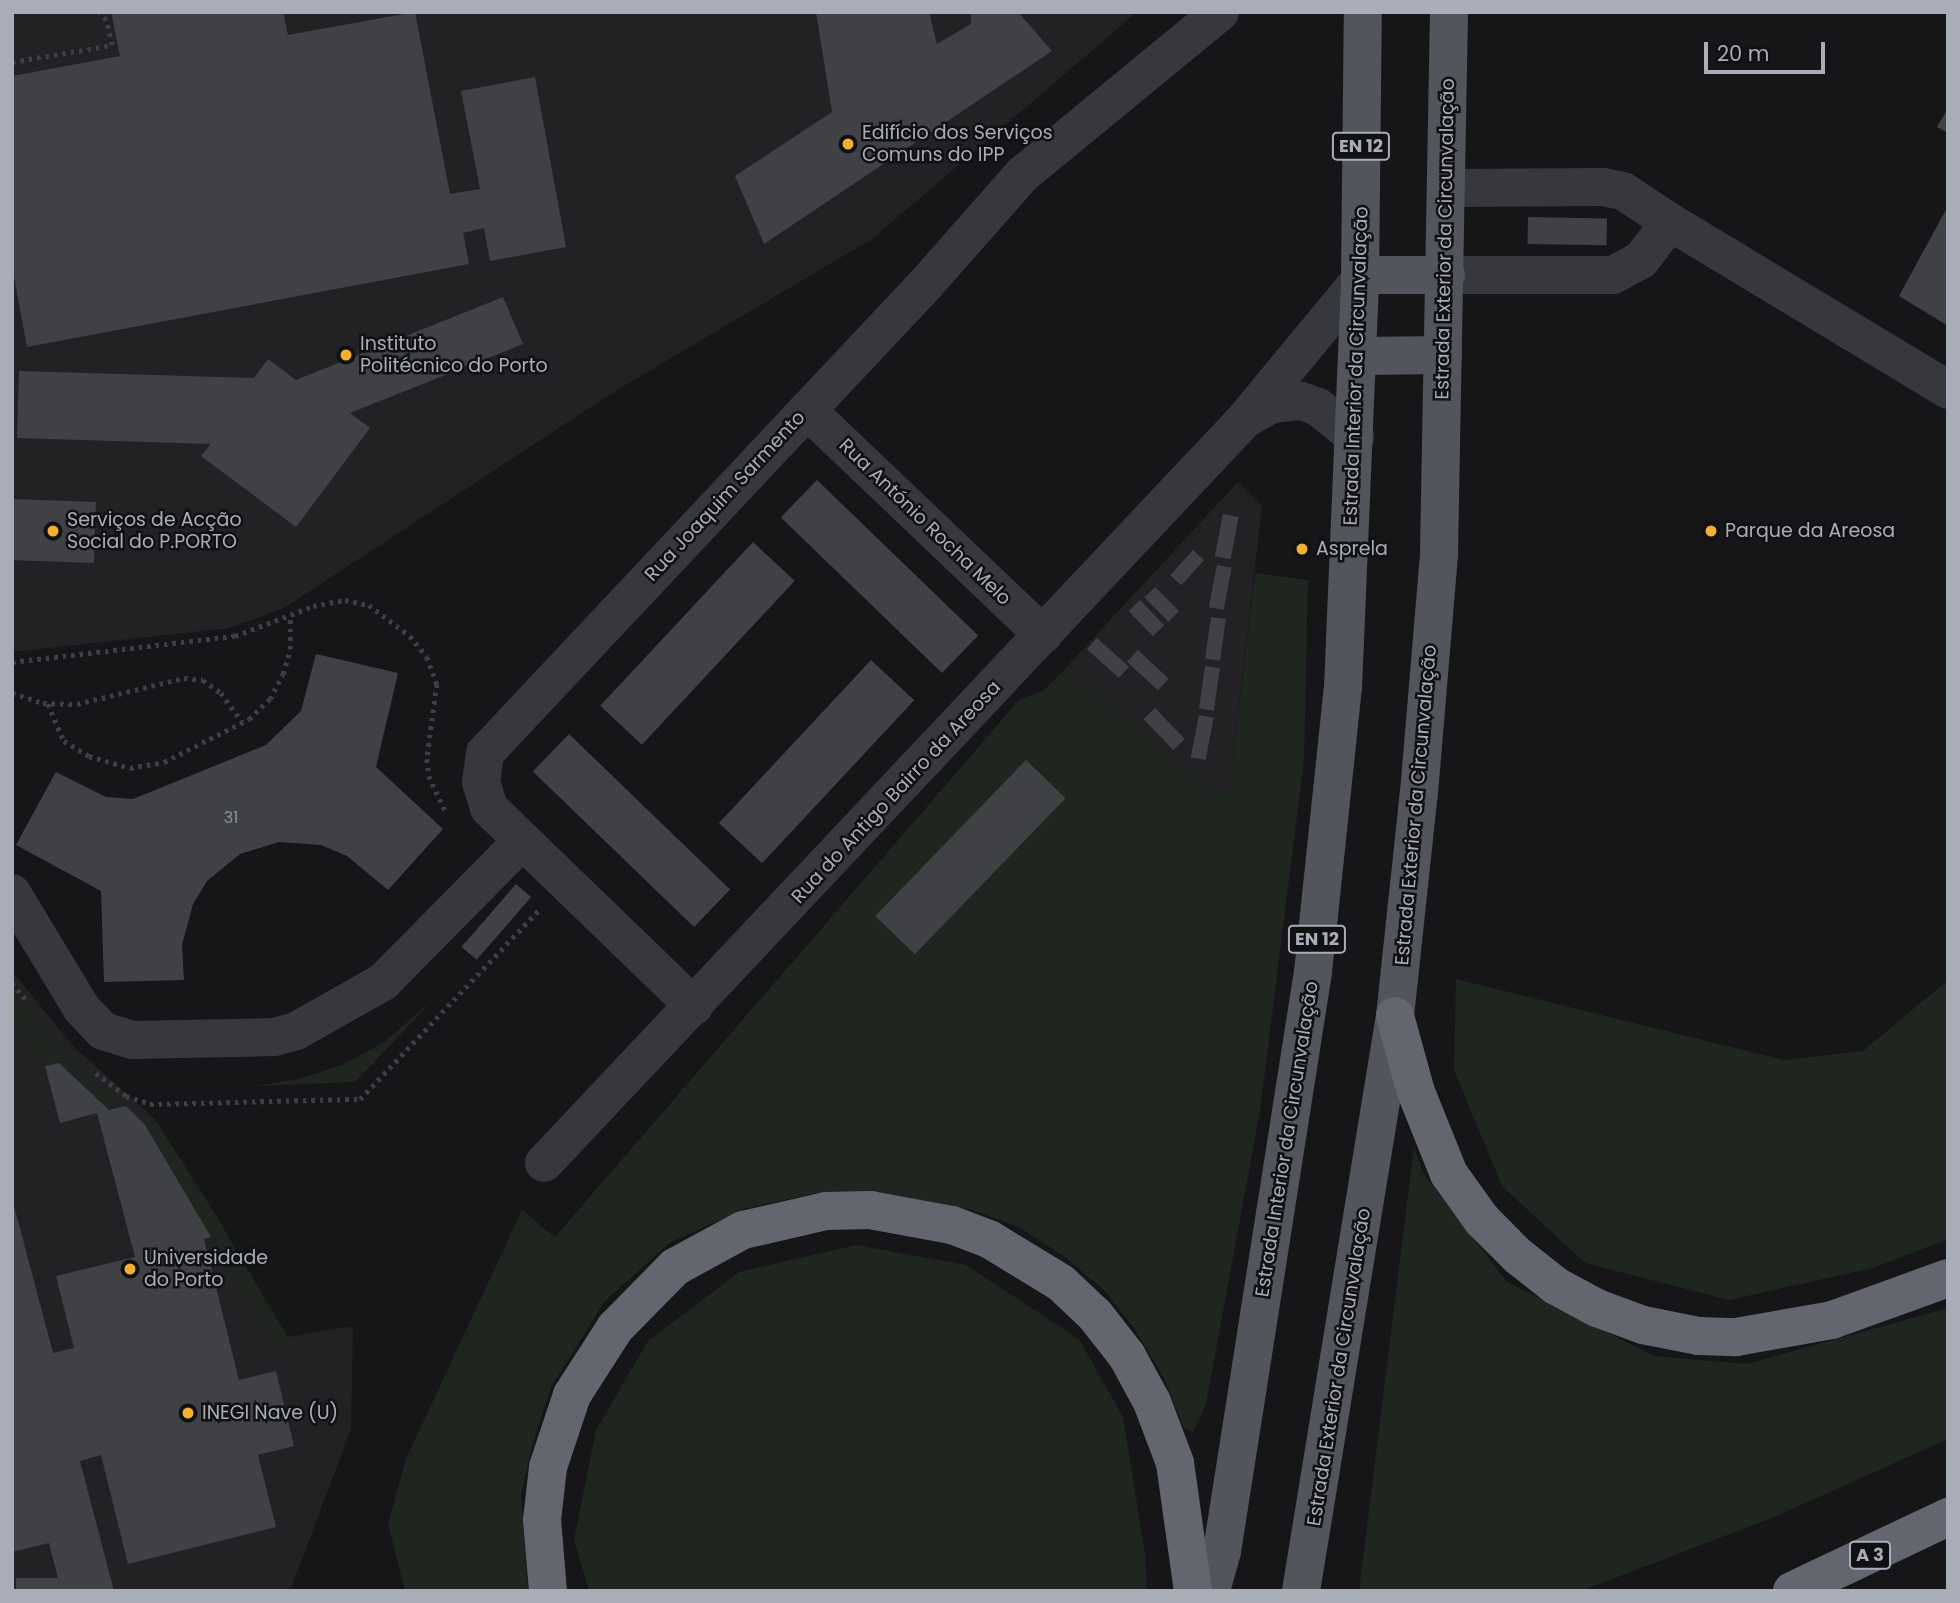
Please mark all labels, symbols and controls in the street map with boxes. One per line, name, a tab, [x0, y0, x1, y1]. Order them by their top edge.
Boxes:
scale bar	[1708, 28, 1829, 72]
text: 20 m	[1717, 39, 1770, 68]
street label: Estrada Exterior da Circunvalação	[1431, 78, 1459, 400]
place label: Edifício dos Serviços Comuns do IPP	[862, 122, 1053, 166]
road number: EN 12	[1331, 132, 1391, 160]
marker: Edifício dos Serviços Comuns do IPP	[840, 136, 856, 152]
street label: Estrada Interior da Circunvalação	[1339, 206, 1373, 526]
place label: Instituto Politécnico do Porto	[360, 333, 548, 377]
marker: Instituto Politécnico do Porto	[338, 347, 354, 363]
street label: Rua Joaquim Sarmento	[640, 406, 810, 586]
street label: Rua António Rocha Melo	[834, 434, 1016, 610]
place label: Serviços de Acção Social do P.PORTO	[67, 509, 242, 553]
place label: Parque da Areosa	[1725, 520, 1895, 542]
marker: Serviços de Acção Social do P.PORTO	[45, 523, 61, 539]
marker: Parque da Areosa	[1703, 523, 1719, 539]
place label: Asprela	[1316, 538, 1388, 560]
marker: Asprela	[1294, 541, 1310, 557]
street label: Estrada Exterior da Circunvalação	[1391, 644, 1441, 966]
street label: Rua do Antigo Bairro da Areosa	[787, 676, 1005, 908]
house number: 31	[224, 808, 238, 828]
road number: EN 12	[1287, 924, 1347, 954]
street label: Estrada Interior da Circunvalação	[1251, 979, 1323, 1299]
street label: Estrada Exterior da Circunvalação	[1303, 1206, 1375, 1528]
place label: Universidade do Porto	[144, 1247, 268, 1291]
marker: Universidade do Porto	[122, 1261, 138, 1277]
place label: INEGI Nave (U)	[202, 1402, 338, 1424]
marker: INEGI Nave (U)	[180, 1405, 196, 1421]
road number: A 3	[1849, 1540, 1891, 1570]

